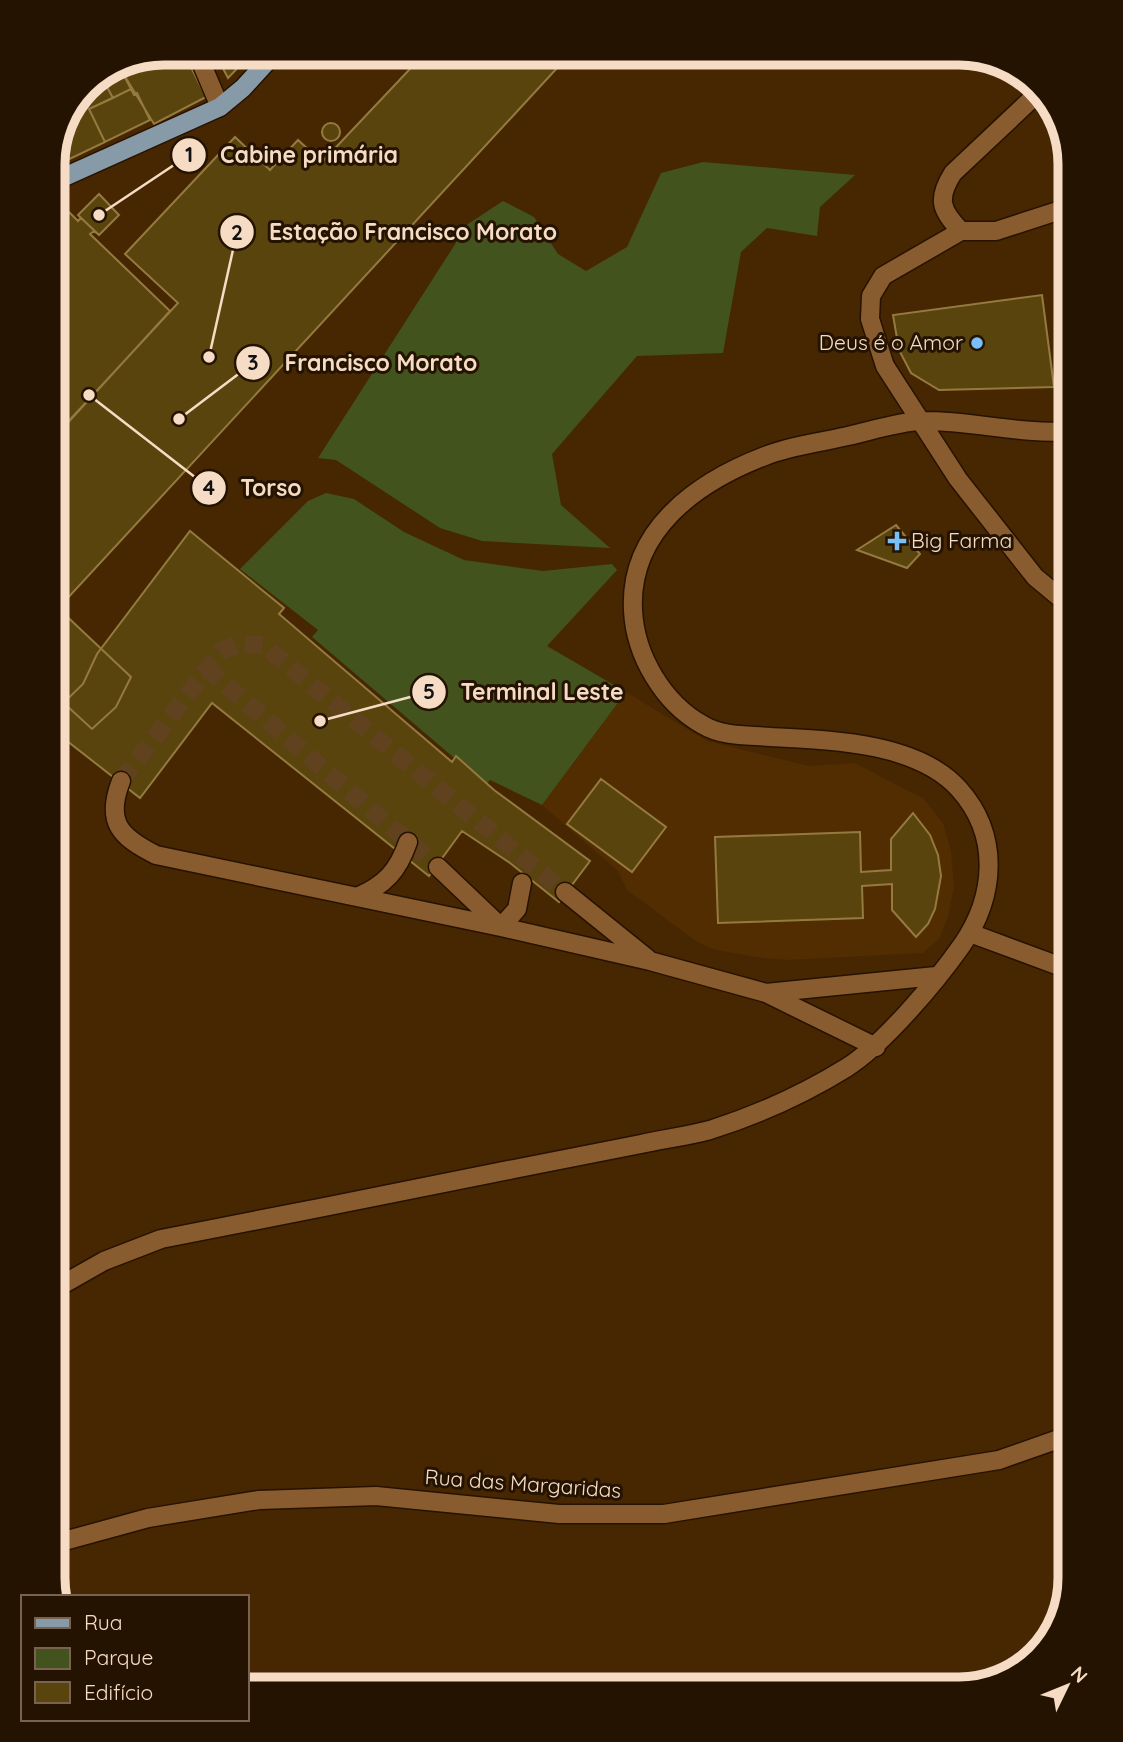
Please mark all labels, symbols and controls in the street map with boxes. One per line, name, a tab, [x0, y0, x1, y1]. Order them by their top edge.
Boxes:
callout: Cabine primária	[172, 133, 412, 177]
text: Cabine primária	[220, 140, 398, 169]
text: 1	[185, 141, 193, 167]
callout: Estação Francisco Morato	[220, 210, 571, 254]
text: Estação Francisco Morato	[269, 217, 557, 246]
text: 2	[231, 219, 243, 245]
place label: Deus é o Amor	[819, 329, 963, 355]
marker: Deus é o Amor	[969, 335, 985, 351]
callout: Francisco Morato	[235, 341, 491, 385]
text: Francisco Morato	[285, 348, 477, 377]
text: 3	[247, 349, 259, 375]
callout: Torso	[191, 466, 316, 510]
text: Torso	[240, 473, 302, 502]
text: 4	[203, 474, 215, 500]
place label: Big Farma	[911, 527, 1012, 553]
marker: Big Farma	[889, 533, 905, 549]
callout: Terminal Leste	[411, 670, 637, 714]
text: Terminal Leste	[460, 677, 624, 706]
text: 5	[423, 678, 435, 704]
street label: Rua das Margaridas	[424, 1463, 622, 1503]
legend	[21, 1595, 248, 1721]
text: Rua	[84, 1609, 123, 1635]
text: Parque	[84, 1644, 153, 1670]
north arrow	[1032, 1651, 1102, 1721]
text: N	[1066, 1661, 1093, 1688]
text: Edifício	[84, 1679, 153, 1705]

